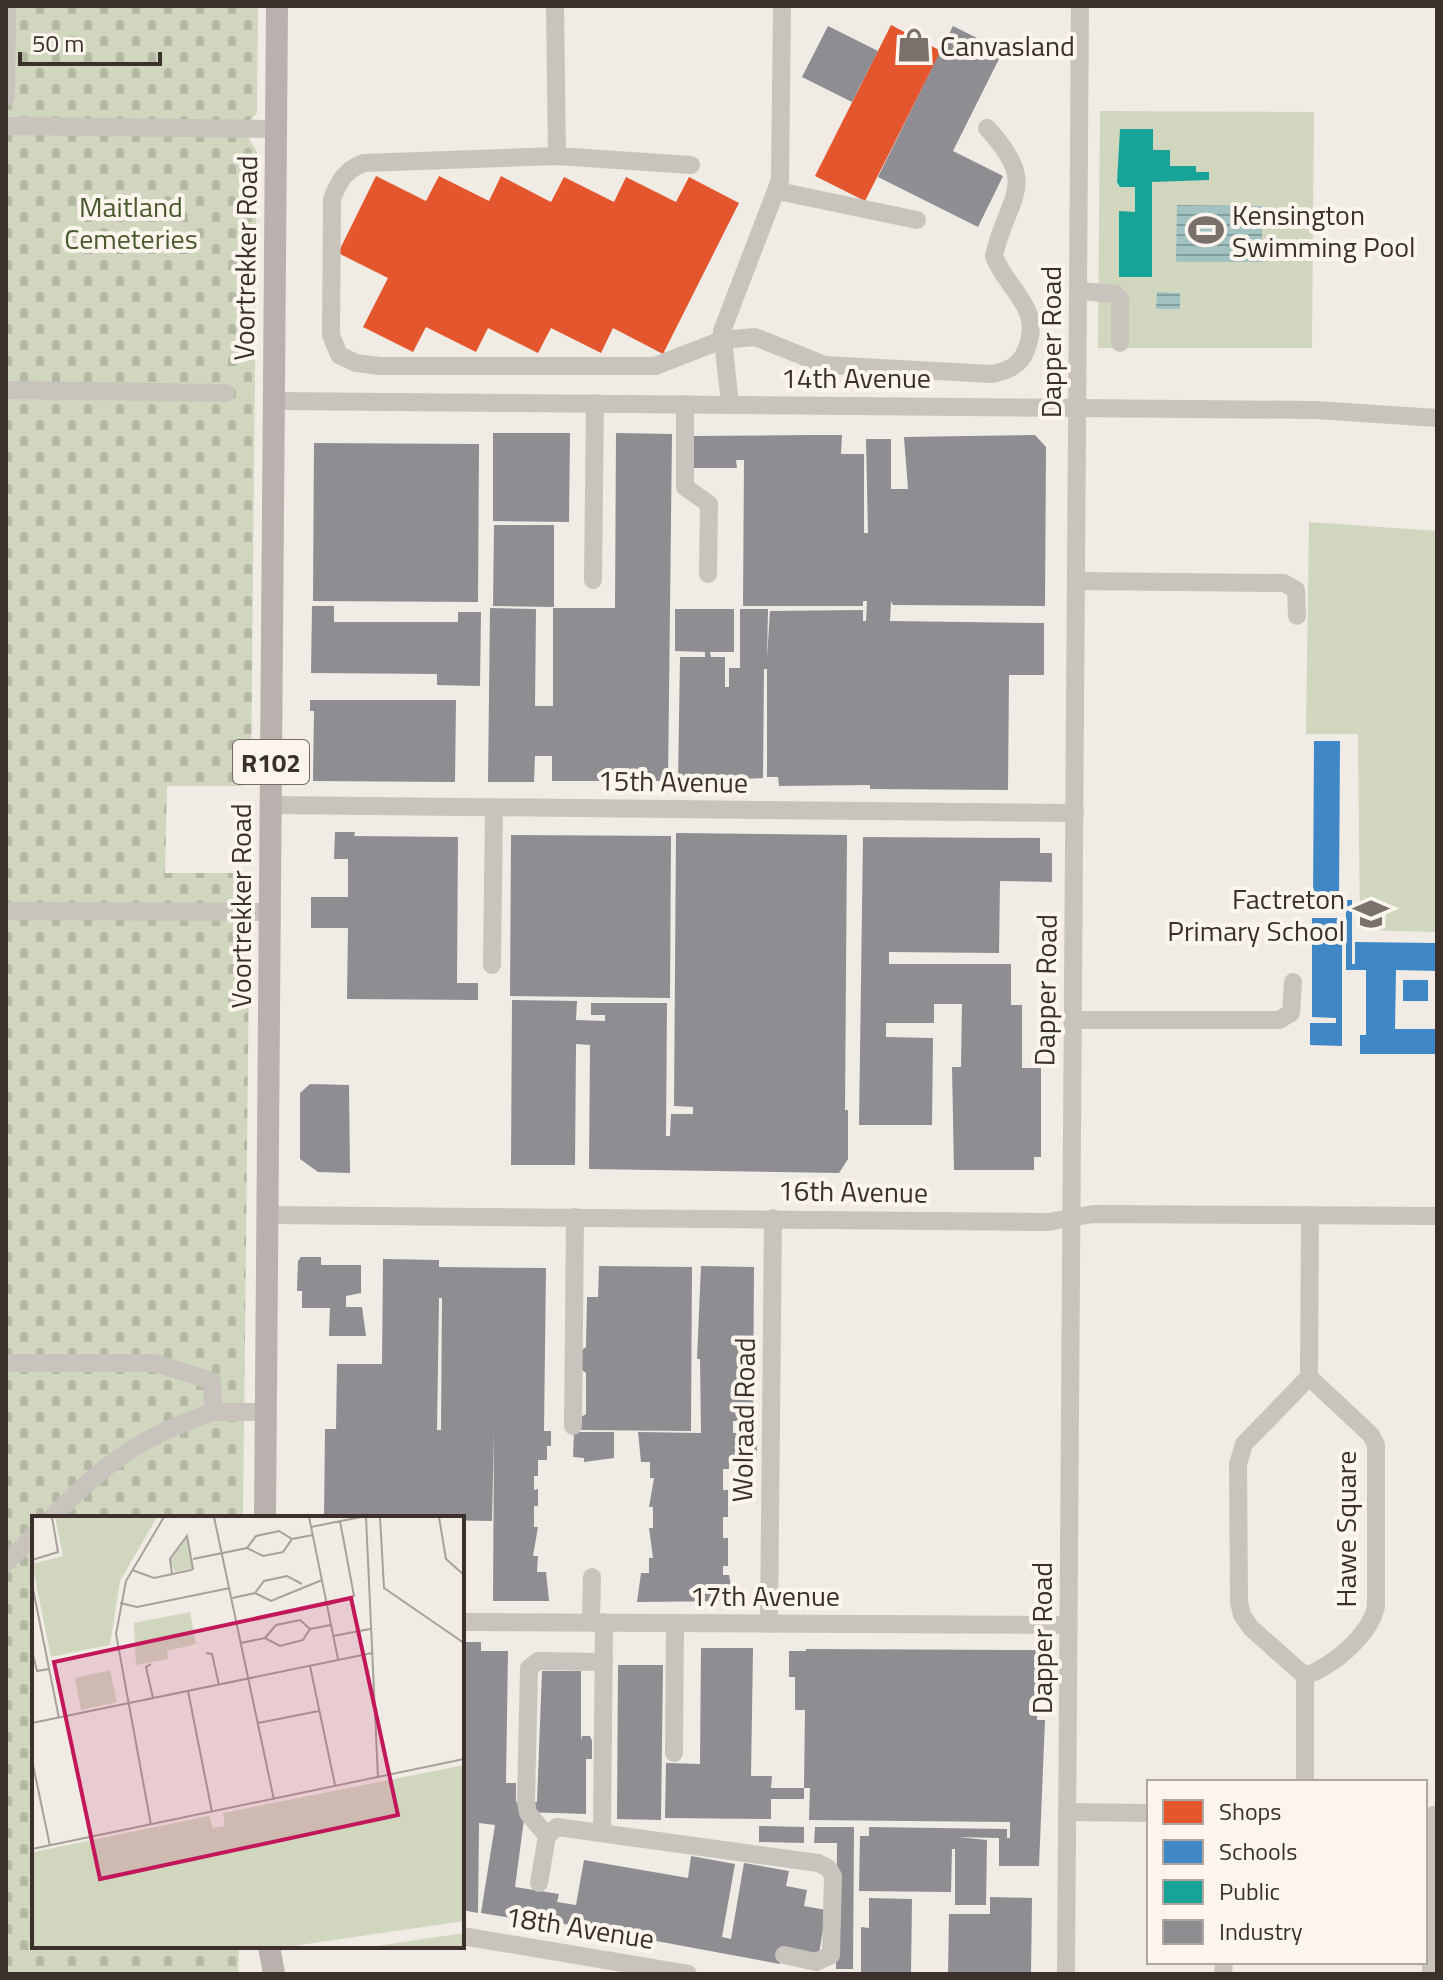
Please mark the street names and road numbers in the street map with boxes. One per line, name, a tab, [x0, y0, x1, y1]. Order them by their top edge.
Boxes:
street label: Voortrekker Road	[222, 155, 268, 361]
street label: Dapper Road	[1029, 266, 1072, 418]
street label: 14th Avenue	[781, 356, 931, 399]
road number: R102	[233, 740, 309, 784]
street label: 15th Avenue	[598, 758, 748, 804]
street label: Voortrekker Road	[219, 803, 262, 1009]
street label: Dapper Road	[1022, 914, 1068, 1066]
street label: 16th Avenue	[778, 1168, 928, 1214]
street label: Wolraad Road	[720, 1337, 766, 1503]
street label: Hawe Square	[1324, 1451, 1367, 1607]
street label: Dapper Road	[1020, 1562, 1063, 1714]
street label: 17th Avenue	[690, 1574, 840, 1617]
street label: 18th Avenue	[503, 1894, 657, 1960]

